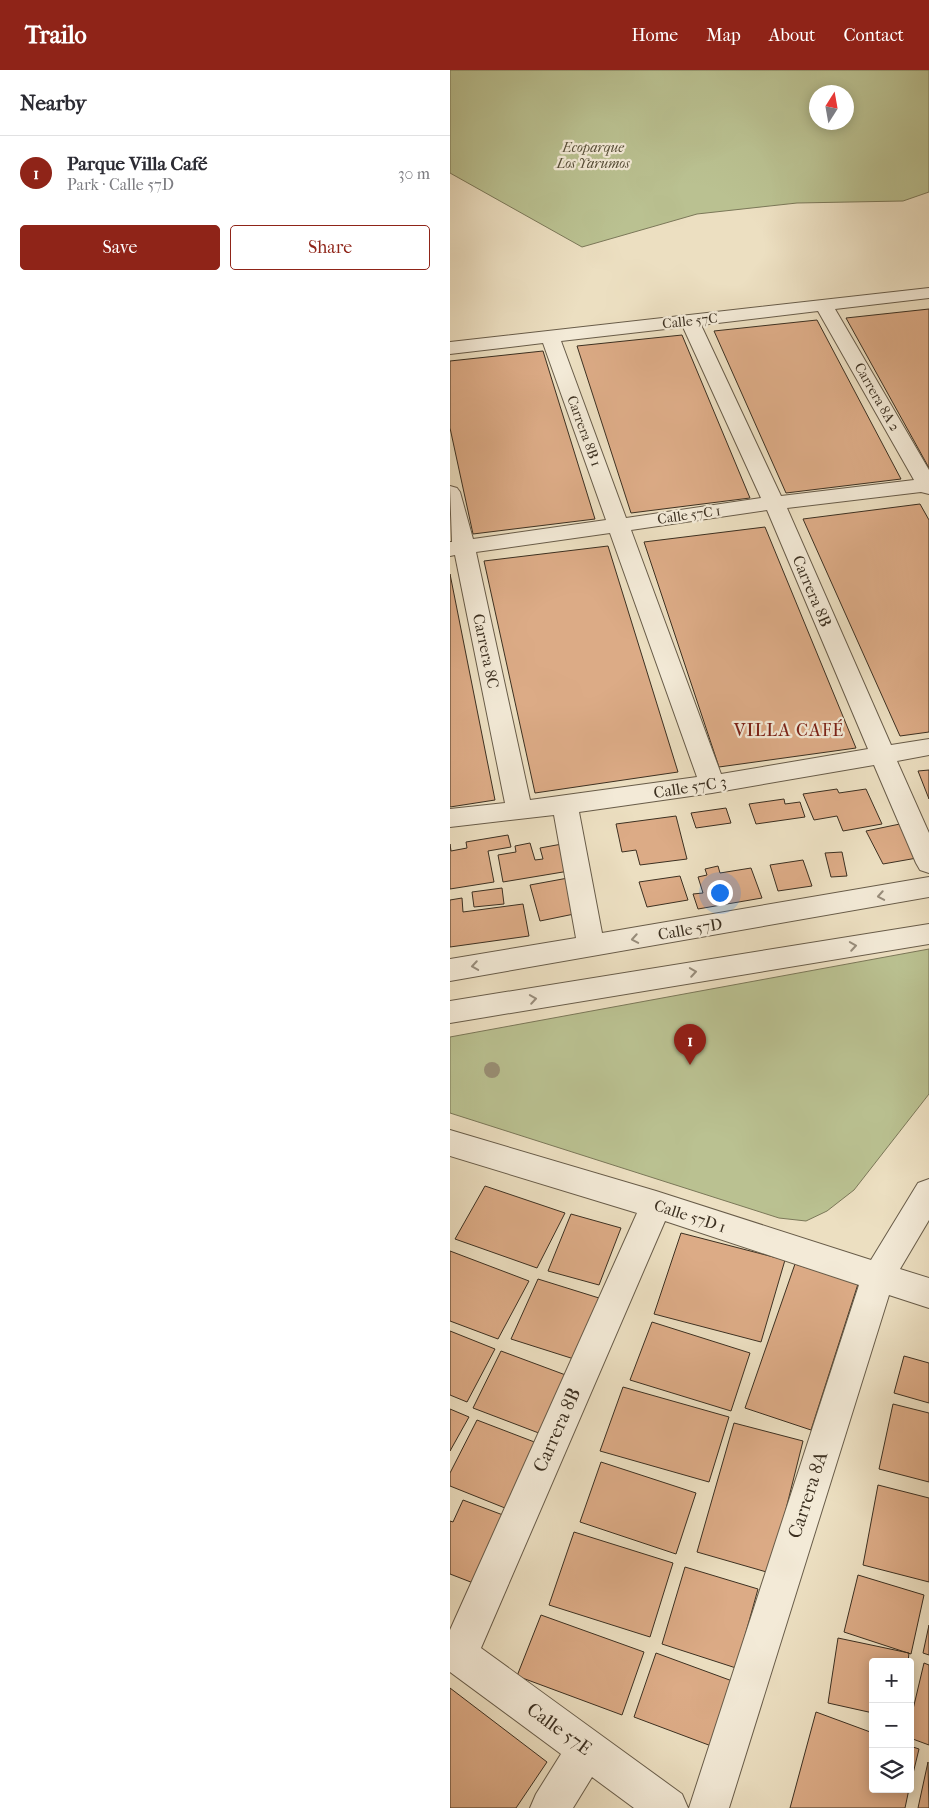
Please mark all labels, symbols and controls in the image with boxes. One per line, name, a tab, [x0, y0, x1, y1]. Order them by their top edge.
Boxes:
text: Trailo	[25, 21, 87, 49]
text: Home	[631, 25, 678, 46]
text: Map	[706, 25, 741, 46]
text: About	[769, 25, 815, 46]
text: Contact	[843, 25, 904, 46]
north arrow	[809, 85, 854, 130]
text: Nearby	[20, 91, 86, 115]
park label: Ecoparque Los Yarumos	[555, 139, 630, 172]
text: Parque Villa Café	[67, 153, 207, 175]
text: 1	[33, 164, 39, 183]
text: 30 m	[398, 164, 430, 183]
text: Park · Calle 57D	[67, 175, 174, 194]
button: Save	[20, 225, 220, 270]
button: Share	[230, 225, 430, 270]
street label: Calle 57C	[661, 310, 719, 332]
street label: Carrera 8A 2	[851, 360, 903, 434]
street label: Carrera 8B 1	[563, 393, 605, 469]
street label: Calle 57C 1	[656, 502, 722, 528]
street label: Carrera 8B	[788, 552, 836, 630]
street label: Carrera 8C	[469, 612, 503, 690]
district label: VILLA CAFÉ	[733, 719, 844, 741]
street label: Calle 57C 3	[652, 772, 728, 802]
your location	[707, 880, 733, 906]
one-way arrow	[877, 890, 885, 900]
street label: Calle 57D	[656, 914, 724, 944]
one-way arrow	[630, 933, 639, 944]
one-way arrow	[850, 941, 858, 952]
one-way arrow	[470, 961, 479, 971]
one-way arrow	[689, 968, 697, 978]
one-way arrow	[528, 994, 537, 1004]
pin: 1	[674, 1024, 706, 1065]
street label: Calle 57D 1	[652, 1195, 728, 1237]
street label: Carrera 8B	[529, 1384, 585, 1476]
street label: Carrera 8A	[784, 1448, 833, 1541]
map controls	[869, 1658, 914, 1793]
button: +	[869, 1658, 914, 1703]
street label: Calle 57E	[522, 1698, 596, 1760]
button: −	[869, 1703, 914, 1748]
button: layers	[869, 1748, 914, 1793]

